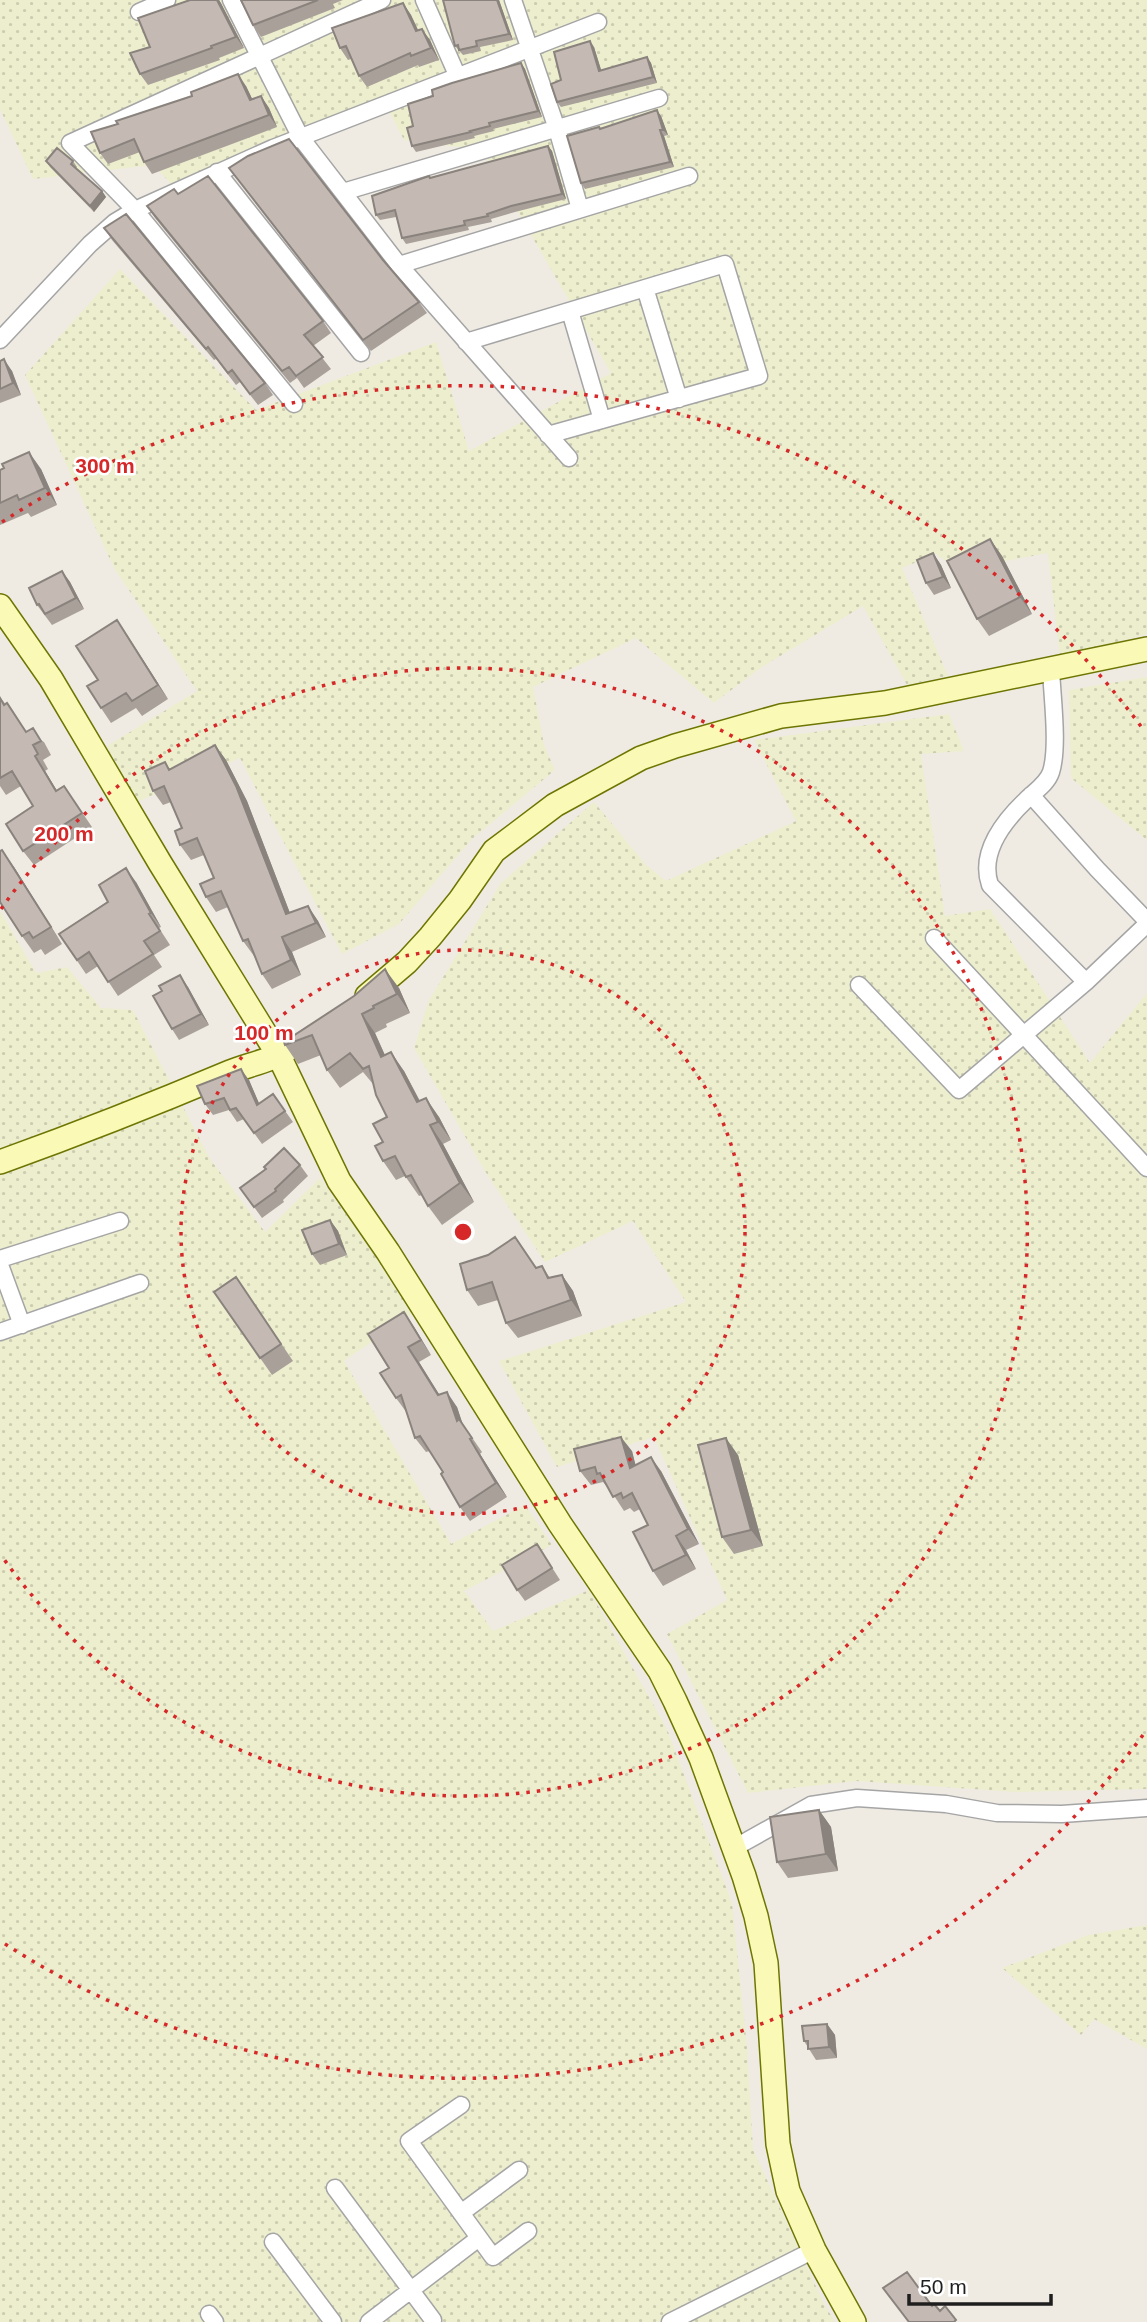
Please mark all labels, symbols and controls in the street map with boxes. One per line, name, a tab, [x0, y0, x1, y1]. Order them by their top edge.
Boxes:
text: 300 m	[75, 454, 135, 477]
text: 200 m	[34, 822, 94, 845]
text: 100 m	[234, 1021, 294, 1044]
centre of rings	[451, 1220, 475, 1244]
scale bar	[909, 2262, 1051, 2306]
text: 50 m	[920, 2275, 967, 2298]

